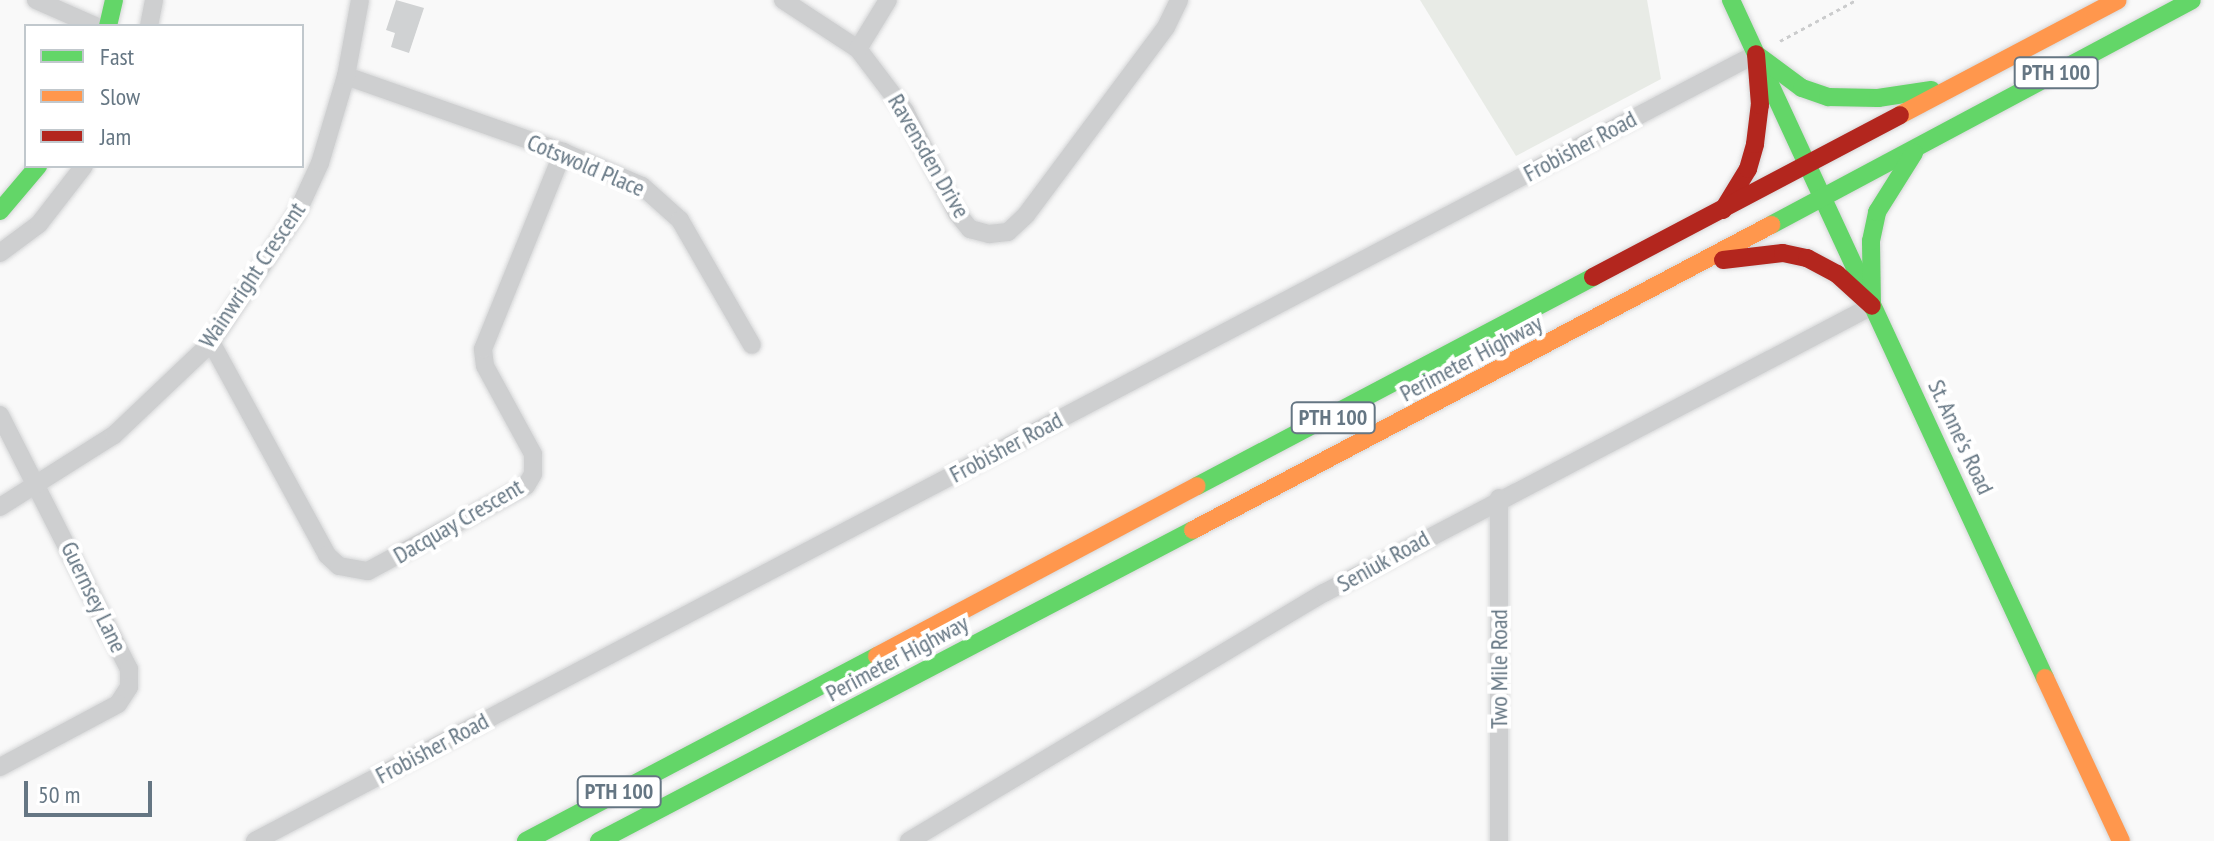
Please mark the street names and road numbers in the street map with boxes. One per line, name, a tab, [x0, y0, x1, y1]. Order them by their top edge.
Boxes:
road number: PTH 100	[2012, 55, 2100, 91]
street label: Ravensden Drive	[882, 89, 976, 223]
street label: Frobisher Road	[1519, 104, 1641, 188]
street label: Cotswold Place	[523, 127, 649, 203]
street label: Wainwright Crescent	[193, 197, 311, 353]
street label: Perimeter Highway	[1395, 308, 1547, 408]
street label: St. Anne's Road	[1921, 374, 2001, 500]
road number: PTH 100	[1289, 400, 1377, 436]
street label: Frobisher Road	[945, 405, 1067, 489]
street label: Dacquay Crescent	[388, 472, 528, 570]
street label: Seniuk Road	[1332, 524, 1434, 598]
street label: Guernsey Lane	[55, 536, 133, 658]
street label: Perimeter Highway	[821, 608, 973, 708]
street label: Two Mile Road	[1485, 609, 1513, 729]
street label: Frobisher Road	[371, 706, 493, 790]
road number: PTH 100	[575, 774, 663, 810]

